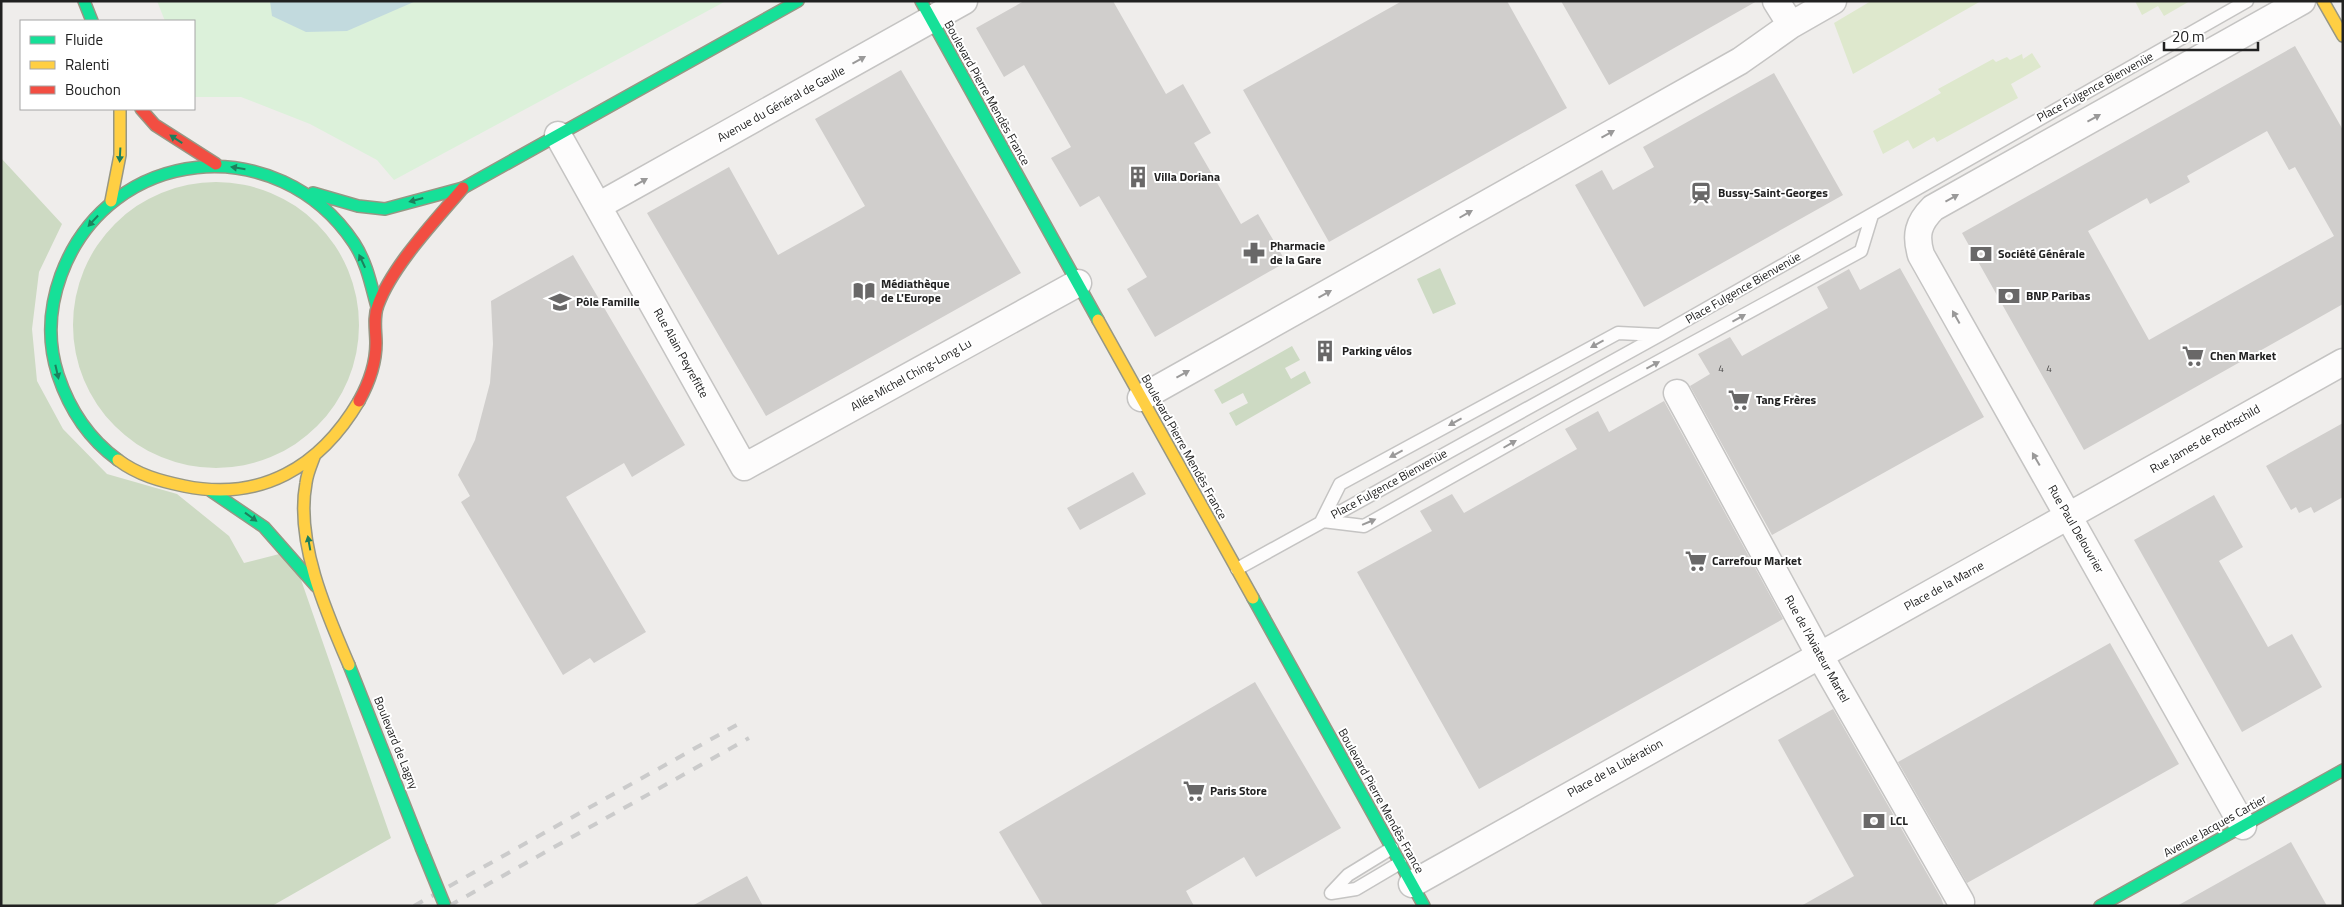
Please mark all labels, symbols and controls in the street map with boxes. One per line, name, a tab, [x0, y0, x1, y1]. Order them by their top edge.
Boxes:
street label: Boulevard Pierre Mendès France	[940, 17, 1035, 169]
legend	[20, 20, 195, 110]
scale bar	[2164, 20, 2258, 52]
text: 20 m	[2172, 25, 2205, 48]
text: Fluide	[65, 28, 103, 51]
street label: Place Fulgence Bienvenüe	[2033, 47, 2156, 127]
text: Ralenti	[65, 53, 109, 76]
one-way arrow	[852, 56, 866, 64]
street label: Avenue du Général de Gaulle	[713, 60, 848, 147]
text: Bouchon	[65, 78, 121, 101]
one-way arrow	[2087, 114, 2100, 123]
one-way arrow	[1601, 130, 1615, 139]
one-way arrow	[169, 134, 183, 144]
one-way arrow	[116, 148, 124, 164]
one-way arrow	[230, 163, 246, 171]
building icon: Villa Doriana	[1125, 164, 1151, 190]
place label: Villa Doriana	[1154, 167, 1220, 186]
one-way arrow	[634, 178, 648, 187]
station icon: Bussy-Saint-Georges	[1688, 180, 1714, 206]
place label: Bussy-Saint-Georges	[1718, 183, 1828, 202]
one-way arrow	[1945, 193, 1958, 202]
one-way arrow	[409, 197, 424, 205]
one-way arrow	[1460, 209, 1473, 218]
one-way arrow	[87, 214, 98, 227]
place label: Pharmacie de la Gare	[1270, 236, 1325, 269]
pharmacy icon: Pharmacie de la Gare	[1241, 240, 1267, 266]
bank icon: Société Générale	[1968, 241, 1994, 267]
place label: Société Générale	[1998, 244, 2085, 263]
street label: Place Fulgence Bienvenüe	[1681, 247, 1804, 328]
one-way arrow	[358, 253, 367, 268]
place label: Médiathèque de L'Europe	[881, 274, 950, 307]
library icon: Médiathèque de L'Europe	[851, 278, 877, 304]
bank icon: BNP Paribas	[1996, 283, 2022, 309]
place label: BNP Paribas	[2026, 286, 2091, 305]
school or university icon: Pôle Famille	[547, 289, 573, 315]
one-way arrow	[1317, 290, 1332, 298]
place label: Pôle Famille	[576, 292, 640, 311]
street label: Rue Alain Peyrefitte	[649, 304, 714, 401]
one-way arrow	[1952, 310, 1960, 325]
one-way arrow	[1732, 314, 1746, 322]
street label: Allée Michel Ching-Long Lu	[847, 333, 975, 416]
building icon: Parking vélos	[1312, 338, 1338, 364]
one-way arrow	[1590, 340, 1605, 348]
place label: Parking vélos	[1342, 341, 1412, 360]
supermarket icon: Chen Market	[2180, 343, 2206, 369]
place label: Chen Market	[2210, 346, 2277, 365]
one-way arrow	[1645, 361, 1660, 369]
house number: 4	[1718, 361, 1724, 376]
house number: 4	[2046, 361, 2052, 376]
one-way arrow	[53, 364, 61, 379]
one-way arrow	[1177, 369, 1190, 378]
street label: Boulevard Pierre Mendès France	[1137, 371, 1232, 523]
supermarket icon: Tang Frères	[1726, 387, 1752, 413]
place label: Tang Frères	[1756, 390, 1817, 409]
street label: Rue James de Rothschild	[2146, 399, 2263, 478]
one-way arrow	[1448, 417, 1462, 426]
one-way arrow	[1504, 439, 1517, 448]
street label: Place Fulgence Bienvenüe	[1327, 444, 1450, 524]
one-way arrow	[1388, 450, 1403, 458]
one-way arrow	[2032, 452, 2040, 466]
street label: Rue Paul Delouvrier	[2043, 481, 2109, 577]
one-way arrow	[244, 512, 257, 523]
one-way arrow	[1361, 518, 1376, 527]
one-way arrow	[304, 534, 312, 550]
supermarket icon: Carrefour Market	[1683, 548, 1709, 574]
place label: Carrefour Market	[1712, 551, 1802, 570]
street label: Place de la Marne	[1900, 556, 1987, 615]
street label: Rue de l'Aviateur Martel	[1780, 592, 1855, 706]
street label: Boulevard de Lagny	[369, 694, 424, 792]
street label: Boulevard Pierre Mendès France	[1334, 725, 1429, 877]
street label: Place de la Libération	[1563, 733, 1666, 802]
supermarket icon: Paris Store	[1181, 778, 1207, 804]
place label: Paris Store	[1210, 781, 1267, 800]
street label: Avenue Jacques Cartier	[2160, 789, 2270, 862]
bank icon: LCL	[1861, 808, 1887, 834]
place label: LCL	[1890, 811, 1908, 830]

